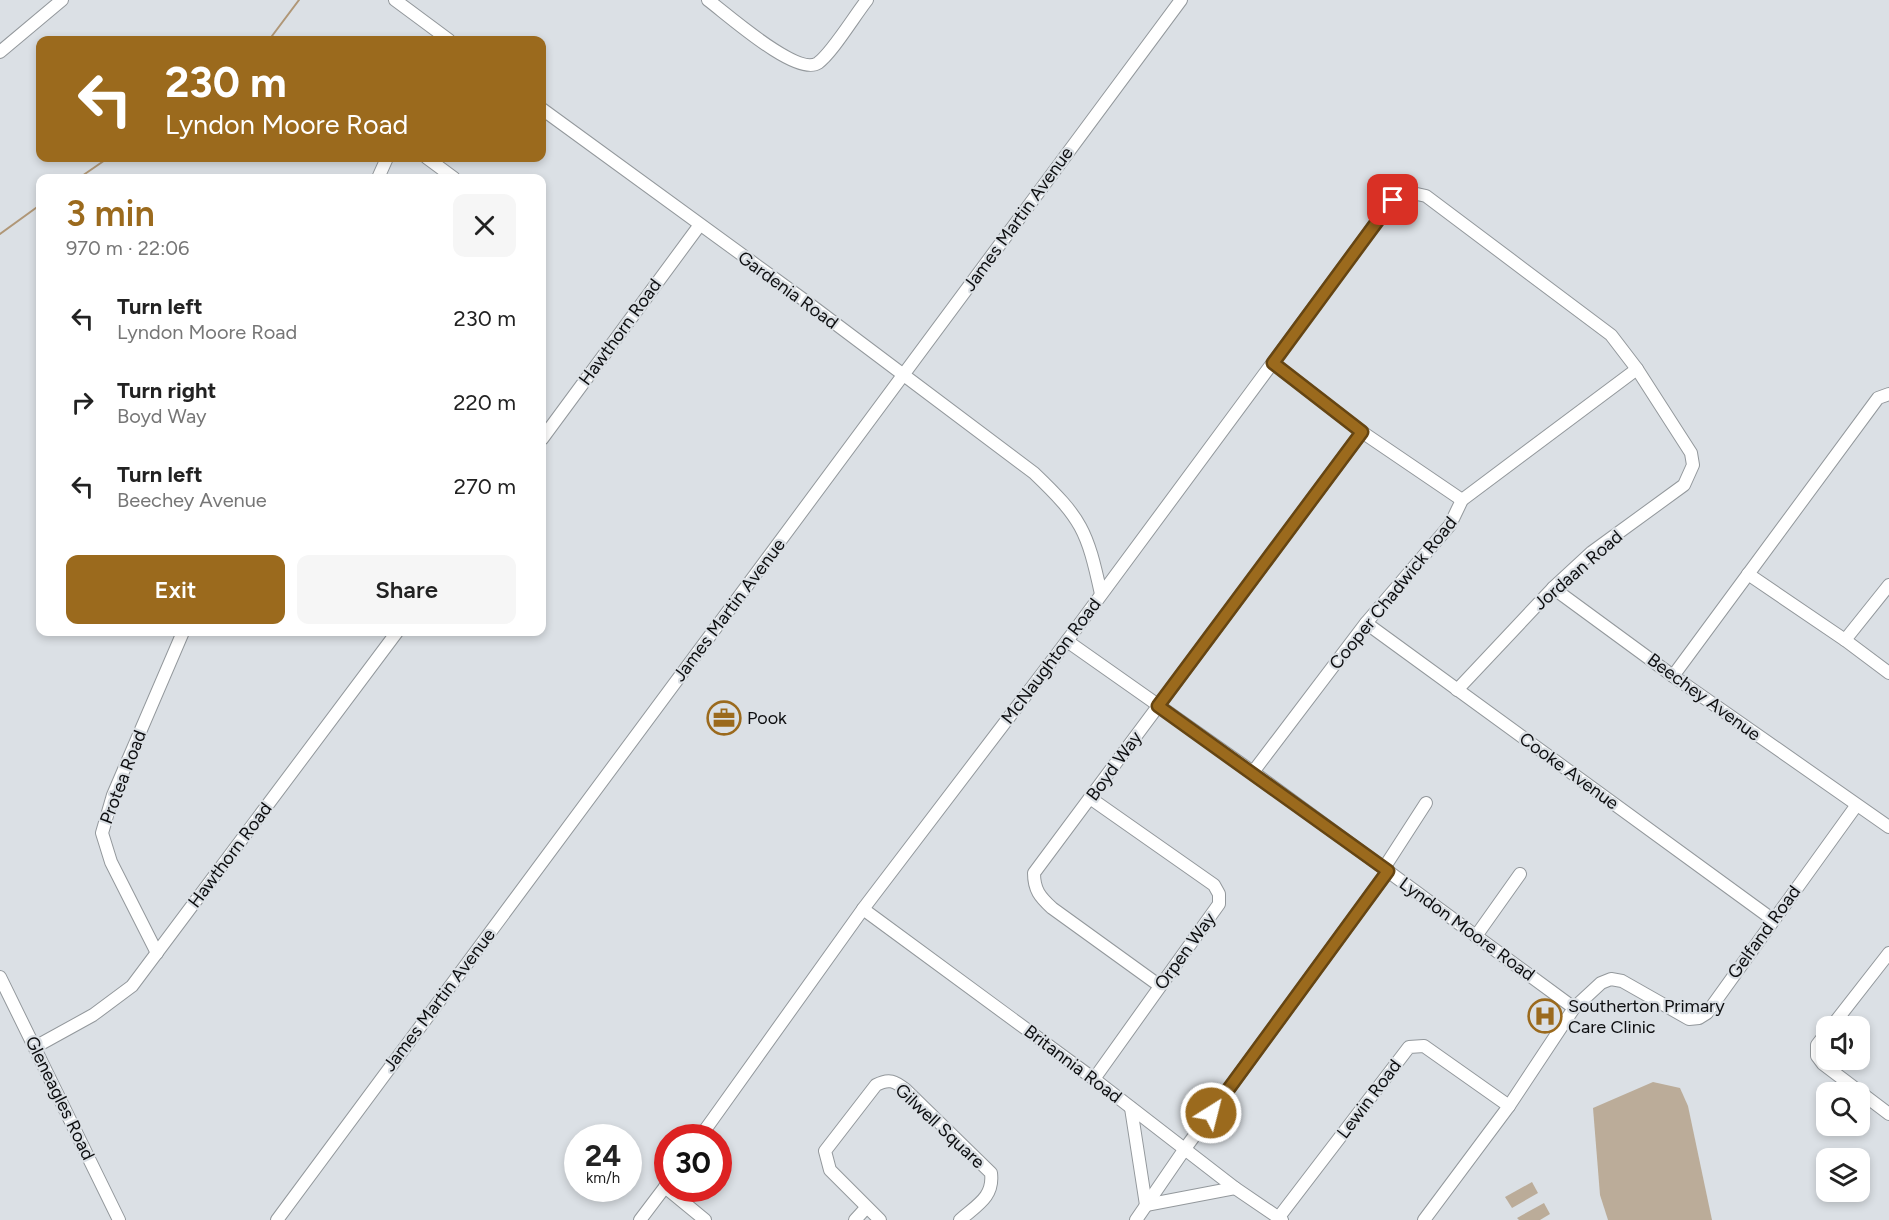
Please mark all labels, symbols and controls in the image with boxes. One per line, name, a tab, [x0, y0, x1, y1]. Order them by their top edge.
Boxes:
text: 230 m	[165, 57, 287, 108]
icon: left	[66, 60, 144, 138]
text: Lyndon Moore Road	[165, 108, 408, 141]
street label: James Martin Avenue	[958, 142, 1078, 296]
pin	[1367, 174, 1418, 225]
icon: arrive	[1376, 183, 1409, 216]
text: 3 min	[66, 192, 155, 235]
button: close	[453, 194, 516, 257]
text: 970 m · 22:06	[66, 236, 189, 260]
street label: Gardenia Road	[734, 246, 842, 334]
street label: Hawthorn Road	[574, 275, 666, 389]
text: Turn left	[117, 293, 203, 320]
icon: left	[66, 302, 99, 335]
text: 230 m	[453, 305, 516, 332]
text: Lyndon Moore Road	[117, 320, 297, 344]
text: Turn right	[117, 377, 216, 404]
icon: right	[66, 386, 99, 419]
text: 220 m	[453, 389, 516, 416]
text: Boyd Way	[117, 404, 206, 428]
text: Turn left	[117, 461, 203, 488]
icon: left	[66, 470, 99, 503]
text: 270 m	[454, 473, 516, 500]
text: Beechey Avenue	[117, 488, 267, 512]
street label: Cooper Chadwick Road	[1325, 512, 1461, 674]
street label: Jordaan Road	[1529, 525, 1627, 615]
street label: James Martin Avenue	[668, 534, 790, 686]
button: Exit	[66, 555, 285, 624]
button: Share	[297, 555, 516, 624]
street label: McNaughton Road	[997, 594, 1105, 728]
street label: Beechey Avenue	[1643, 648, 1765, 746]
office icon: Pook	[706, 700, 742, 736]
place label: Pook	[747, 707, 787, 729]
street label: Protea Road	[95, 727, 151, 827]
street label: Boyd Way	[1081, 727, 1147, 805]
street label: Cooke Avenue	[1515, 728, 1623, 815]
street label: Hawthorn Road	[183, 798, 277, 912]
street label: Lyndon Moore Road	[1395, 872, 1539, 986]
street label: Gelfand Road	[1723, 881, 1805, 983]
street label: Orpen Way	[1150, 908, 1221, 994]
street label: James Martin Avenue	[378, 924, 500, 1076]
place label: Southerton Primary Care Clinic	[1568, 995, 1725, 1038]
hospital icon: Southerton Primary Care Clinic	[1527, 998, 1563, 1034]
map controls	[1816, 1016, 1870, 1202]
button: sound	[1816, 1016, 1870, 1070]
street label: Britannia Road	[1020, 1020, 1126, 1108]
street label: Gleneagles Road	[20, 1032, 100, 1164]
street label: Lewin Road	[1332, 1055, 1406, 1143]
street label: Gilwell Square	[891, 1079, 989, 1173]
position arrow	[1179, 1081, 1243, 1145]
button: search	[1816, 1082, 1870, 1136]
speed limit sign: 30	[654, 1124, 732, 1202]
text: 24	[585, 1137, 621, 1174]
button: layers	[1816, 1148, 1870, 1202]
text: km/h	[586, 1169, 620, 1187]

